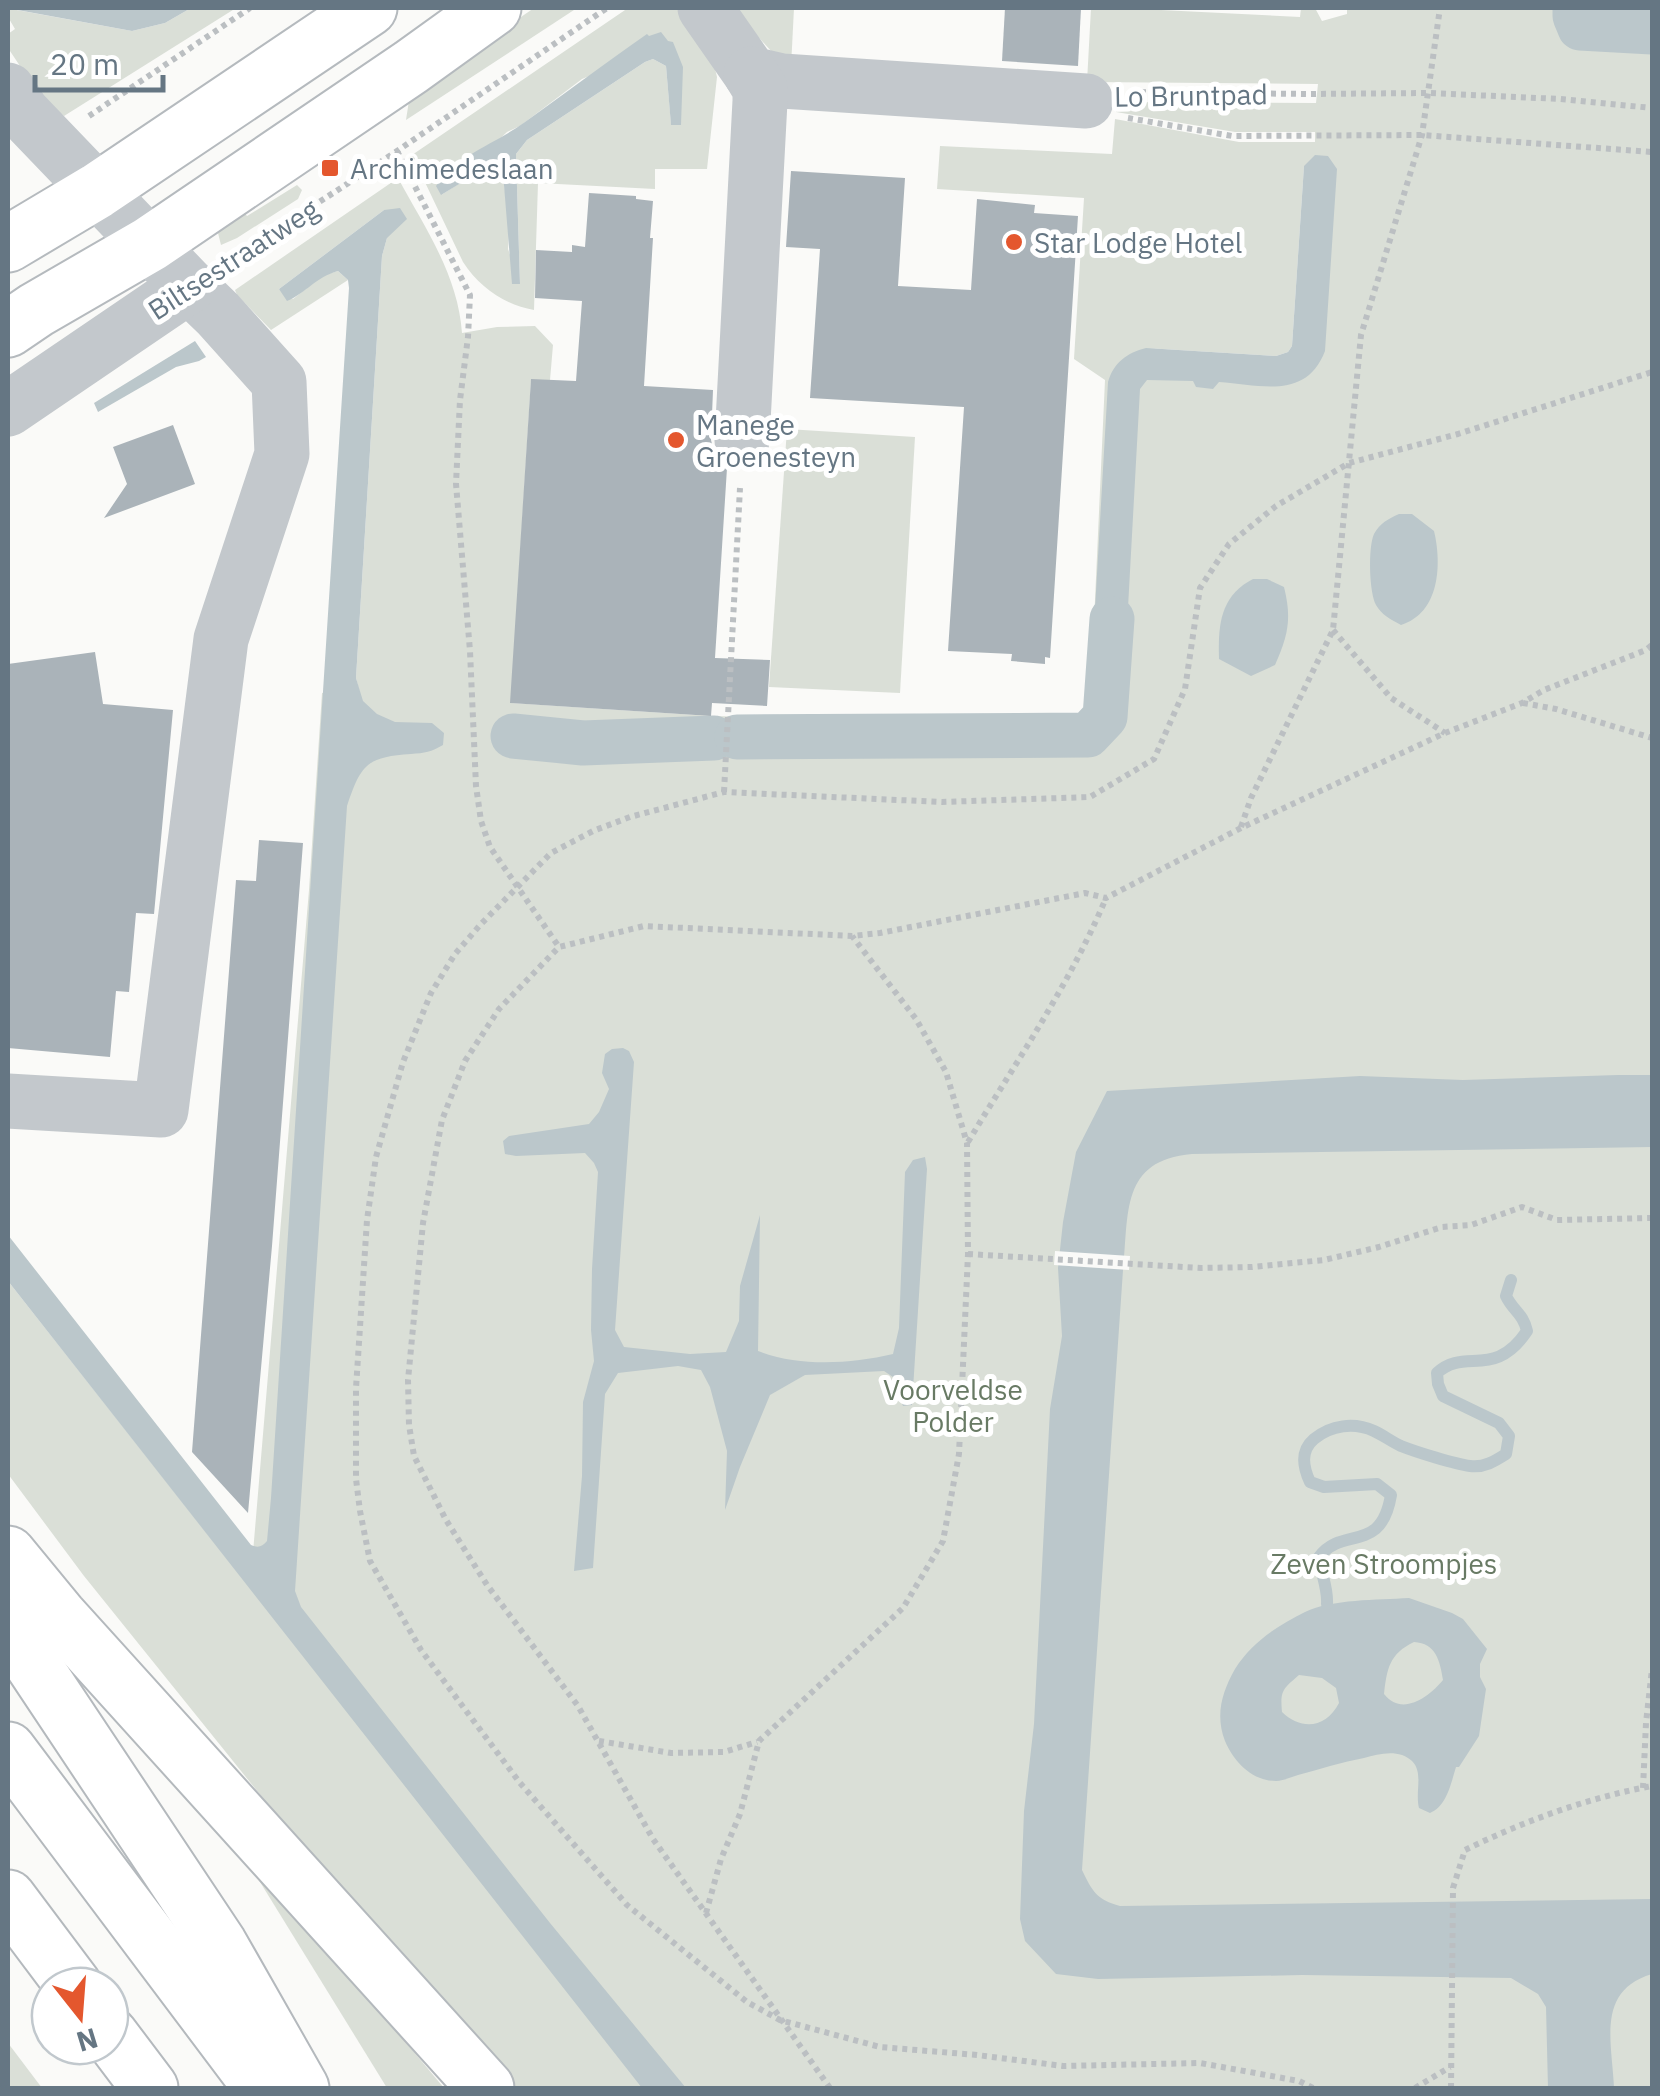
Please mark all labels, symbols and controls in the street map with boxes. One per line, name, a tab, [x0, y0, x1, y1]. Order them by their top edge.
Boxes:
scale bar	[35, 30, 162, 92]
text: 20 m	[50, 44, 119, 83]
street label: Lo Bruntpad	[1114, 75, 1268, 115]
place label: Archimedeslaan	[350, 150, 554, 187]
marker: Archimedeslaan	[319, 157, 341, 179]
street label: Biltsestraatweg	[141, 190, 326, 328]
place label: Star Lodge Hotel	[1034, 224, 1242, 261]
marker: Star Lodge Hotel	[1003, 231, 1025, 253]
place label: Manege Groenesteyn	[696, 406, 856, 475]
marker: Manege Groenesteyn	[665, 429, 687, 451]
park label: Voorveldse Polder	[883, 1371, 1023, 1440]
park label: Zeven Stroompjes	[1271, 1545, 1497, 1582]
north arrow	[30, 1966, 130, 2066]
text: N	[72, 2020, 103, 2061]

